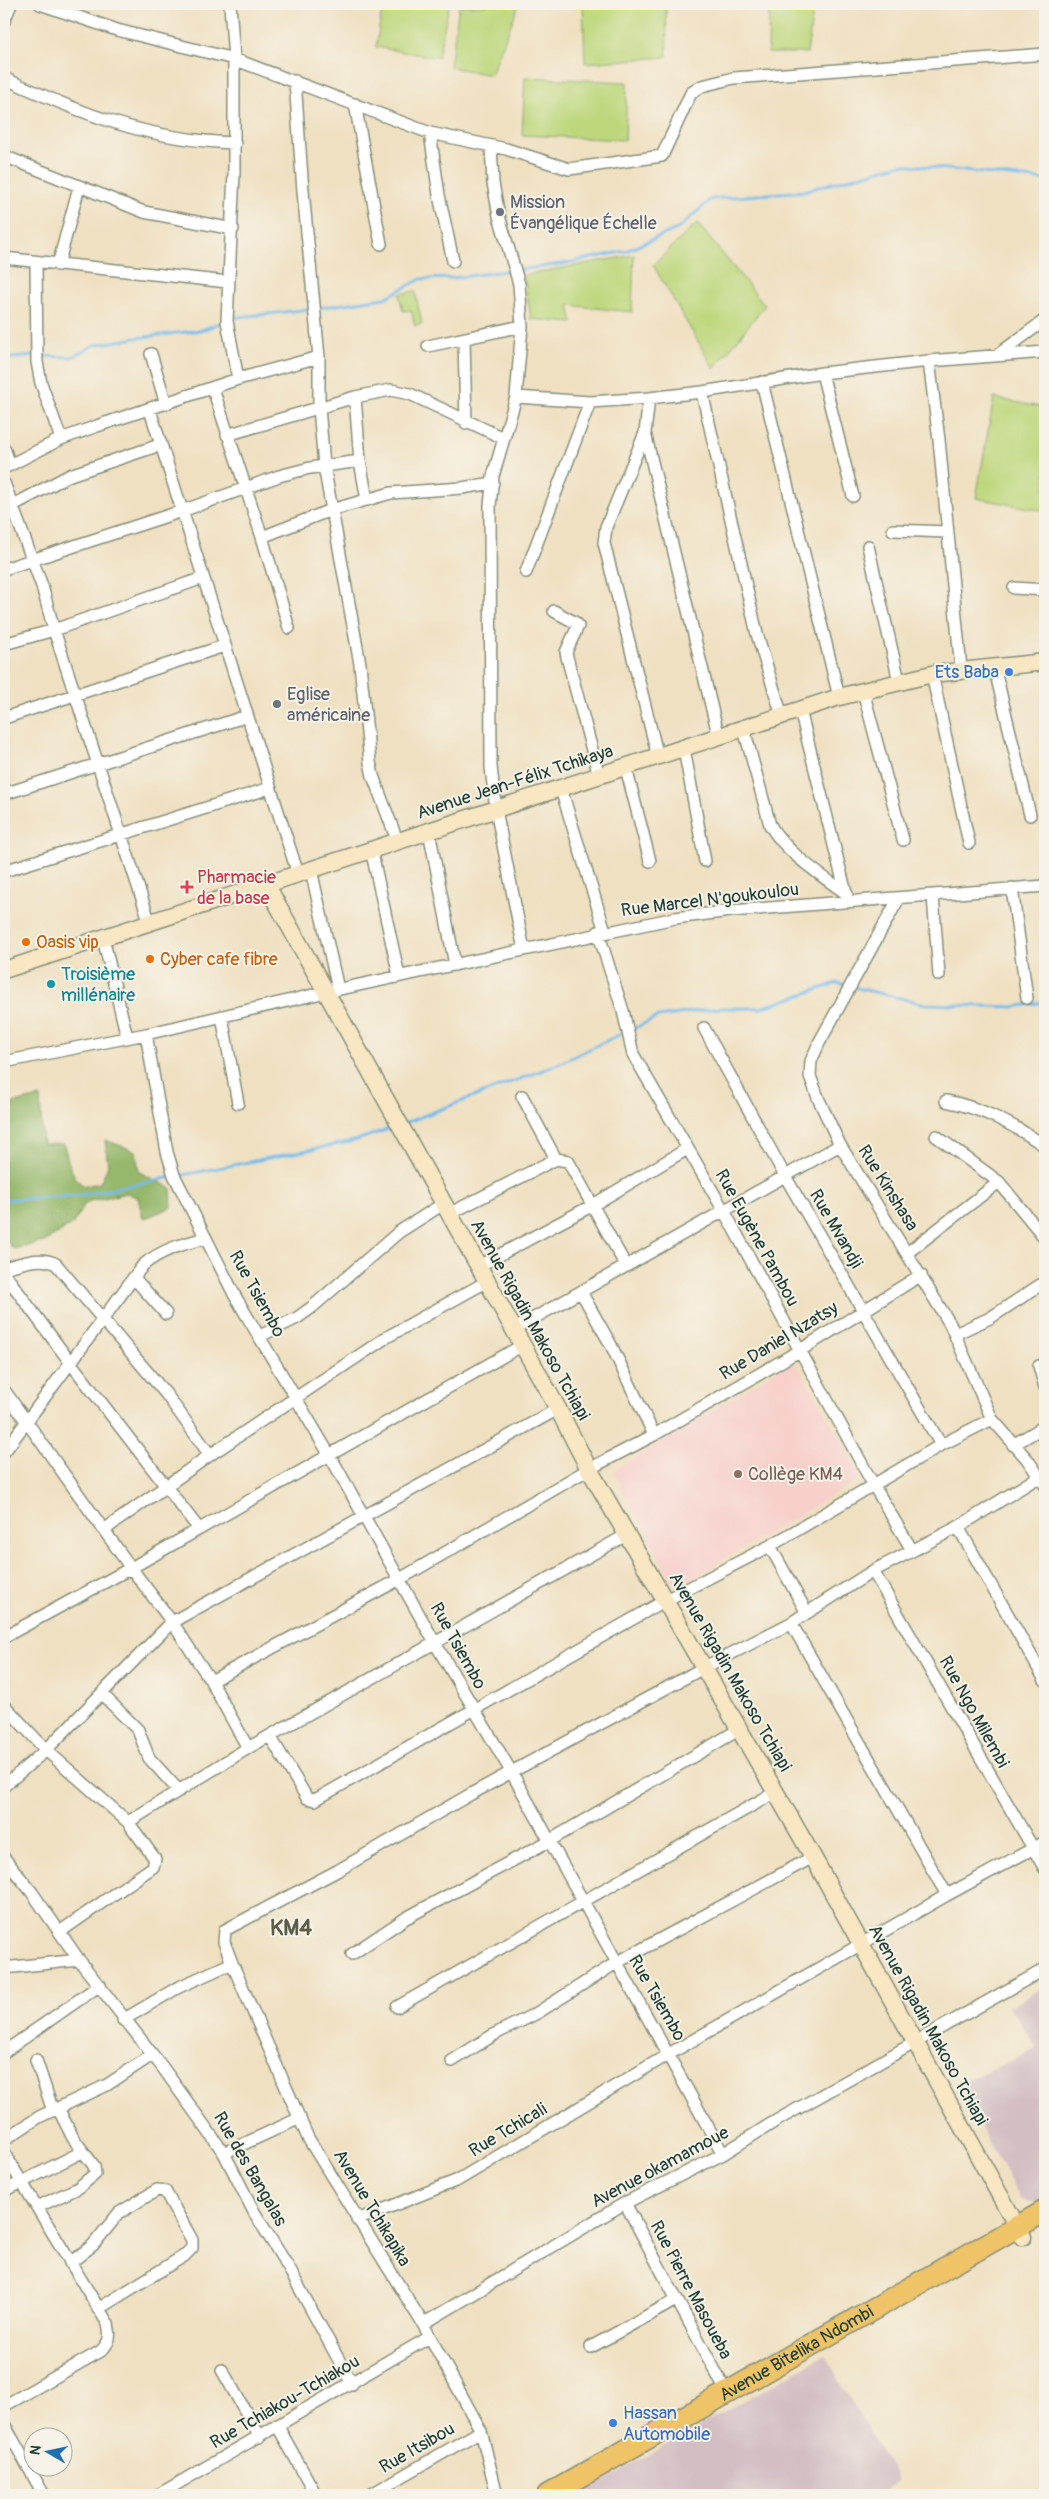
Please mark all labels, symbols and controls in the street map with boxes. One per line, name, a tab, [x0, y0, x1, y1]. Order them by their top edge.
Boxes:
place label: Mission Évangélique Échelle	[510, 191, 657, 235]
marker: Mission Évangélique Échelle	[494, 206, 506, 218]
place label: Ets Baba	[935, 661, 999, 684]
marker: Ets Baba	[1003, 666, 1015, 678]
place label: Eglise américaine	[287, 683, 370, 727]
marker: Eglise américaine	[271, 698, 283, 710]
street label: Avenue Jean-Félix Tchikaya	[414, 739, 616, 825]
place label: Pharmacie de la base	[197, 866, 276, 910]
street label: Rue Marcel N'goukoulou	[620, 878, 800, 922]
marker: Pharmacie de la base	[181, 881, 193, 893]
place label: Oasis vip	[36, 931, 99, 954]
marker: Oasis vip	[20, 936, 32, 948]
place label: Cyber cafe fibre	[160, 948, 278, 971]
marker: Cyber cafe fibre	[144, 953, 156, 965]
place label: Troisième millénaire	[61, 963, 135, 1007]
marker: Troisième millénaire	[45, 978, 57, 990]
street label: Rue Kinshasa	[852, 1141, 924, 1235]
street label: Rue Eugène Pambou	[710, 1165, 804, 1311]
street label: Rue Mvandji	[804, 1185, 868, 1273]
street label: Avenue Rigadin Makoso Tchiapi	[465, 1215, 595, 1425]
street label: Rue Tsiembo	[224, 1247, 290, 1342]
street label: Rue Daniel Nzatsy	[716, 1296, 843, 1385]
place label: Collège KM4	[748, 1463, 844, 1486]
marker: Collège KM4	[732, 1468, 744, 1480]
street label: Avenue Rigadin Makoso Tchiapi	[663, 1568, 797, 1776]
street label: Rue Tsiembo	[425, 1599, 491, 1694]
street label: Rue Ngo Milembi	[934, 1652, 1014, 1772]
district label: KM4	[270, 1914, 312, 1942]
street label: Avenue Rigadin Makoso Tchiapi	[863, 1920, 993, 2130]
street label: Rue Tsiembo	[623, 1951, 691, 2046]
street label: Rue Tchicali	[465, 2098, 551, 2162]
street label: Rue des Bangalas	[208, 2108, 292, 2230]
street label: Avenue okamamoue	[587, 2121, 733, 2213]
street label: Avenue Tchikapika	[328, 2145, 416, 2271]
street label: Rue Pierre Masoueba	[645, 2217, 737, 2363]
street label: Avenue Bitelika Ndombi	[715, 2300, 878, 2406]
street label: Rue Tchiakou-Tchiakou	[206, 2350, 364, 2454]
place label: Hassan Automobile	[623, 2402, 710, 2446]
street label: Rue Itsibou	[375, 2417, 459, 2479]
marker: Hassan Automobile	[607, 2417, 619, 2429]
north arrow	[22, 2426, 72, 2476]
text: N	[27, 2444, 45, 2456]

